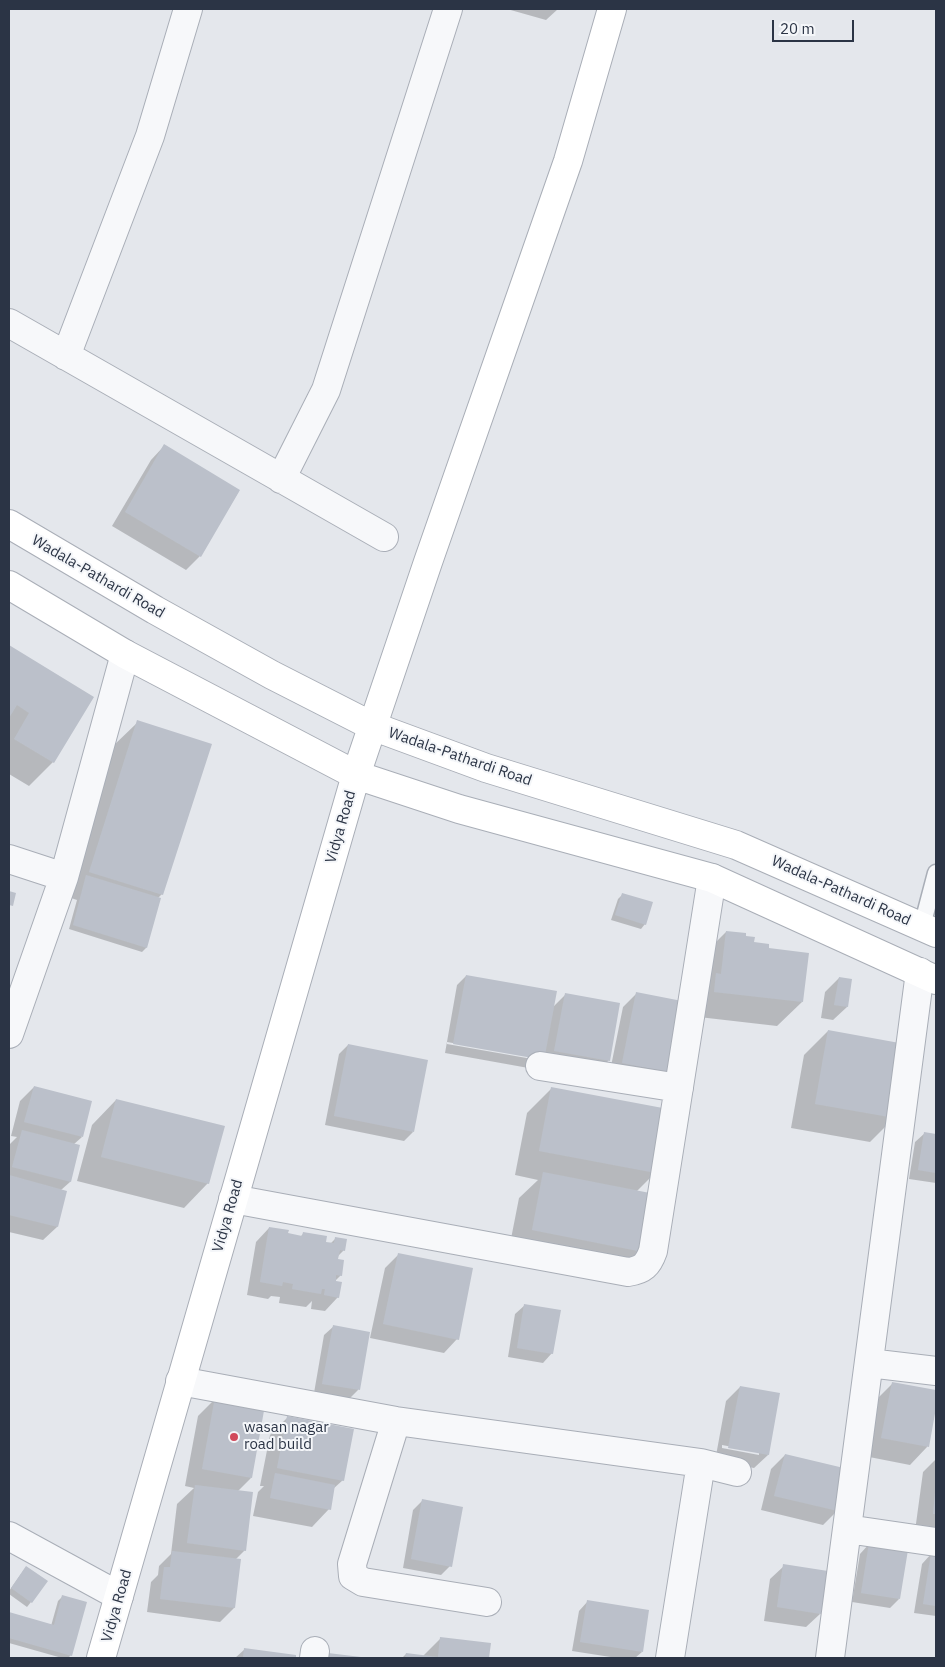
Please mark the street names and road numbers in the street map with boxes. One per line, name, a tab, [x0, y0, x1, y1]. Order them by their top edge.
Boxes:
street label: Wadala-Pathardi Road	[28, 532, 168, 622]
street label: Wadala-Pathardi Road	[386, 724, 534, 790]
street label: Vidya Road	[322, 789, 360, 865]
street label: Wadala-Pathardi Road	[769, 852, 913, 930]
street label: Vidya Road	[209, 1178, 247, 1254]
street label: Vidya Road	[98, 1568, 136, 1644]

